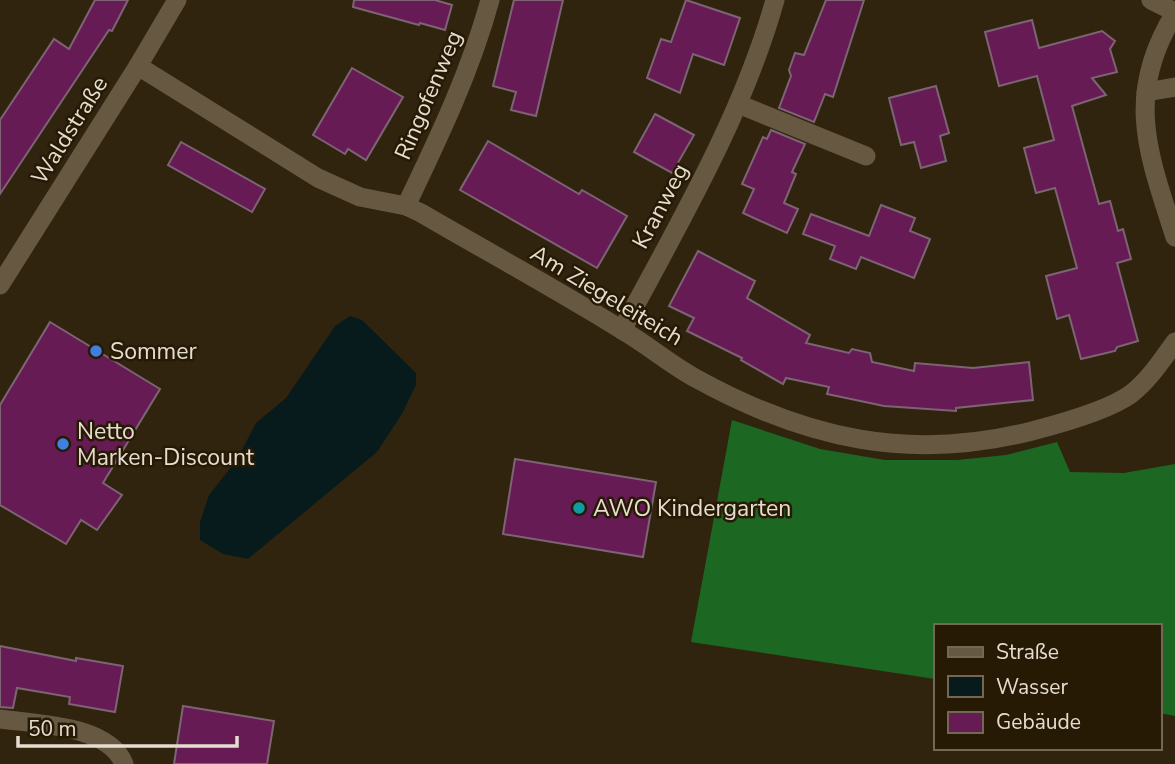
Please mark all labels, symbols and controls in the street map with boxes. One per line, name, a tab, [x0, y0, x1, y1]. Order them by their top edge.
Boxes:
street label: Ringofenweg	[387, 26, 470, 164]
street label: Waldstraße	[24, 70, 115, 190]
street label: Kranweg	[625, 158, 696, 254]
street label: Am Ziegeleiteich	[525, 238, 689, 353]
place label: Sommer	[110, 336, 198, 367]
marker: Sommer	[88, 343, 104, 359]
place label: Netto Marken-Discount	[77, 416, 255, 473]
marker: Netto Marken-Discount	[55, 436, 71, 452]
place label: AWO Kindergarten	[593, 493, 791, 524]
marker: AWO Kindergarten	[571, 500, 587, 516]
legend	[934, 624, 1161, 750]
text: Straße	[996, 638, 1059, 666]
text: Wasser	[996, 673, 1068, 701]
scale bar	[18, 704, 236, 748]
text: Gebäude	[996, 708, 1081, 736]
text: 50 m	[28, 715, 77, 743]

